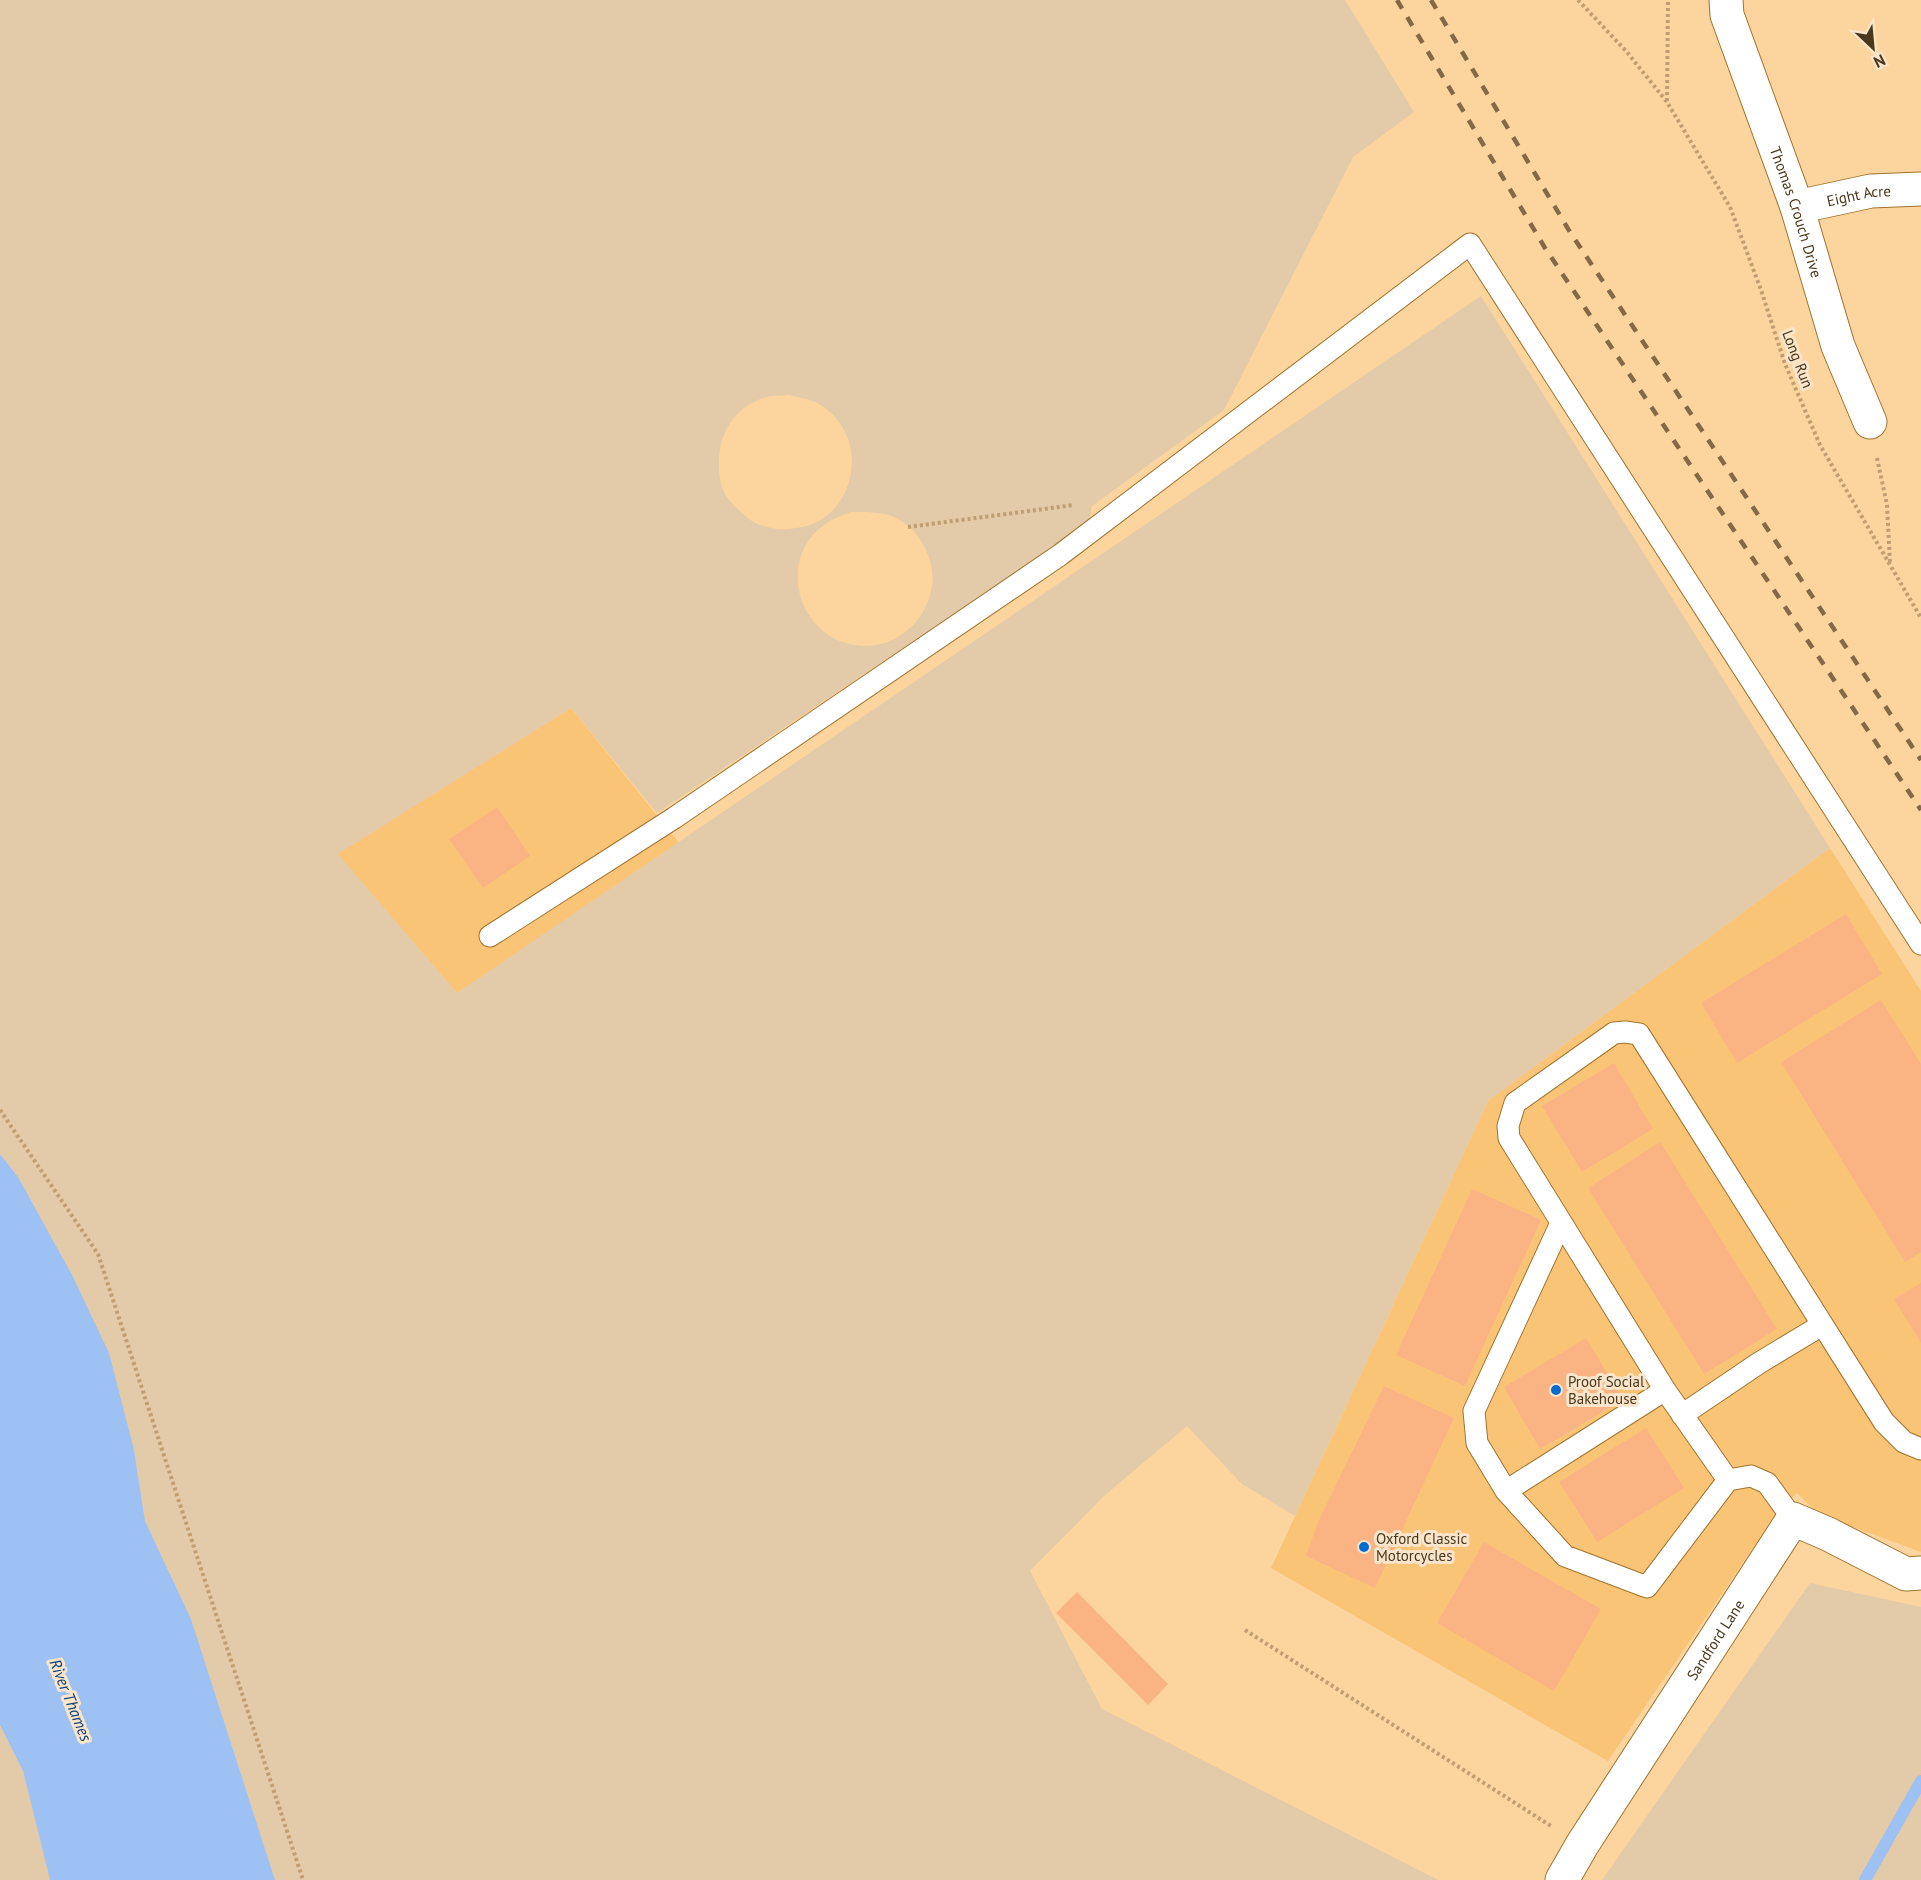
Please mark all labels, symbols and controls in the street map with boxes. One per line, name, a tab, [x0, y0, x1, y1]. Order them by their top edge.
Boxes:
north arrow	[1843, 18, 1903, 78]
text: N	[1870, 50, 1889, 73]
street label: Thomas Crouch Drive	[1766, 144, 1827, 280]
street label: Eight Acre	[1825, 181, 1891, 210]
street label: Long Run	[1778, 327, 1818, 391]
place label: Proof Social Bakehouse	[1568, 1372, 1645, 1408]
marker: Proof Social Bakehouse	[1549, 1383, 1563, 1397]
place label: Oxford Classic Motorcycles	[1376, 1529, 1467, 1565]
marker: Oxford Classic Motorcycles	[1357, 1540, 1371, 1554]
street label: Sandford Lane	[1682, 1596, 1748, 1684]
water label: River Thames	[45, 1656, 97, 1745]

